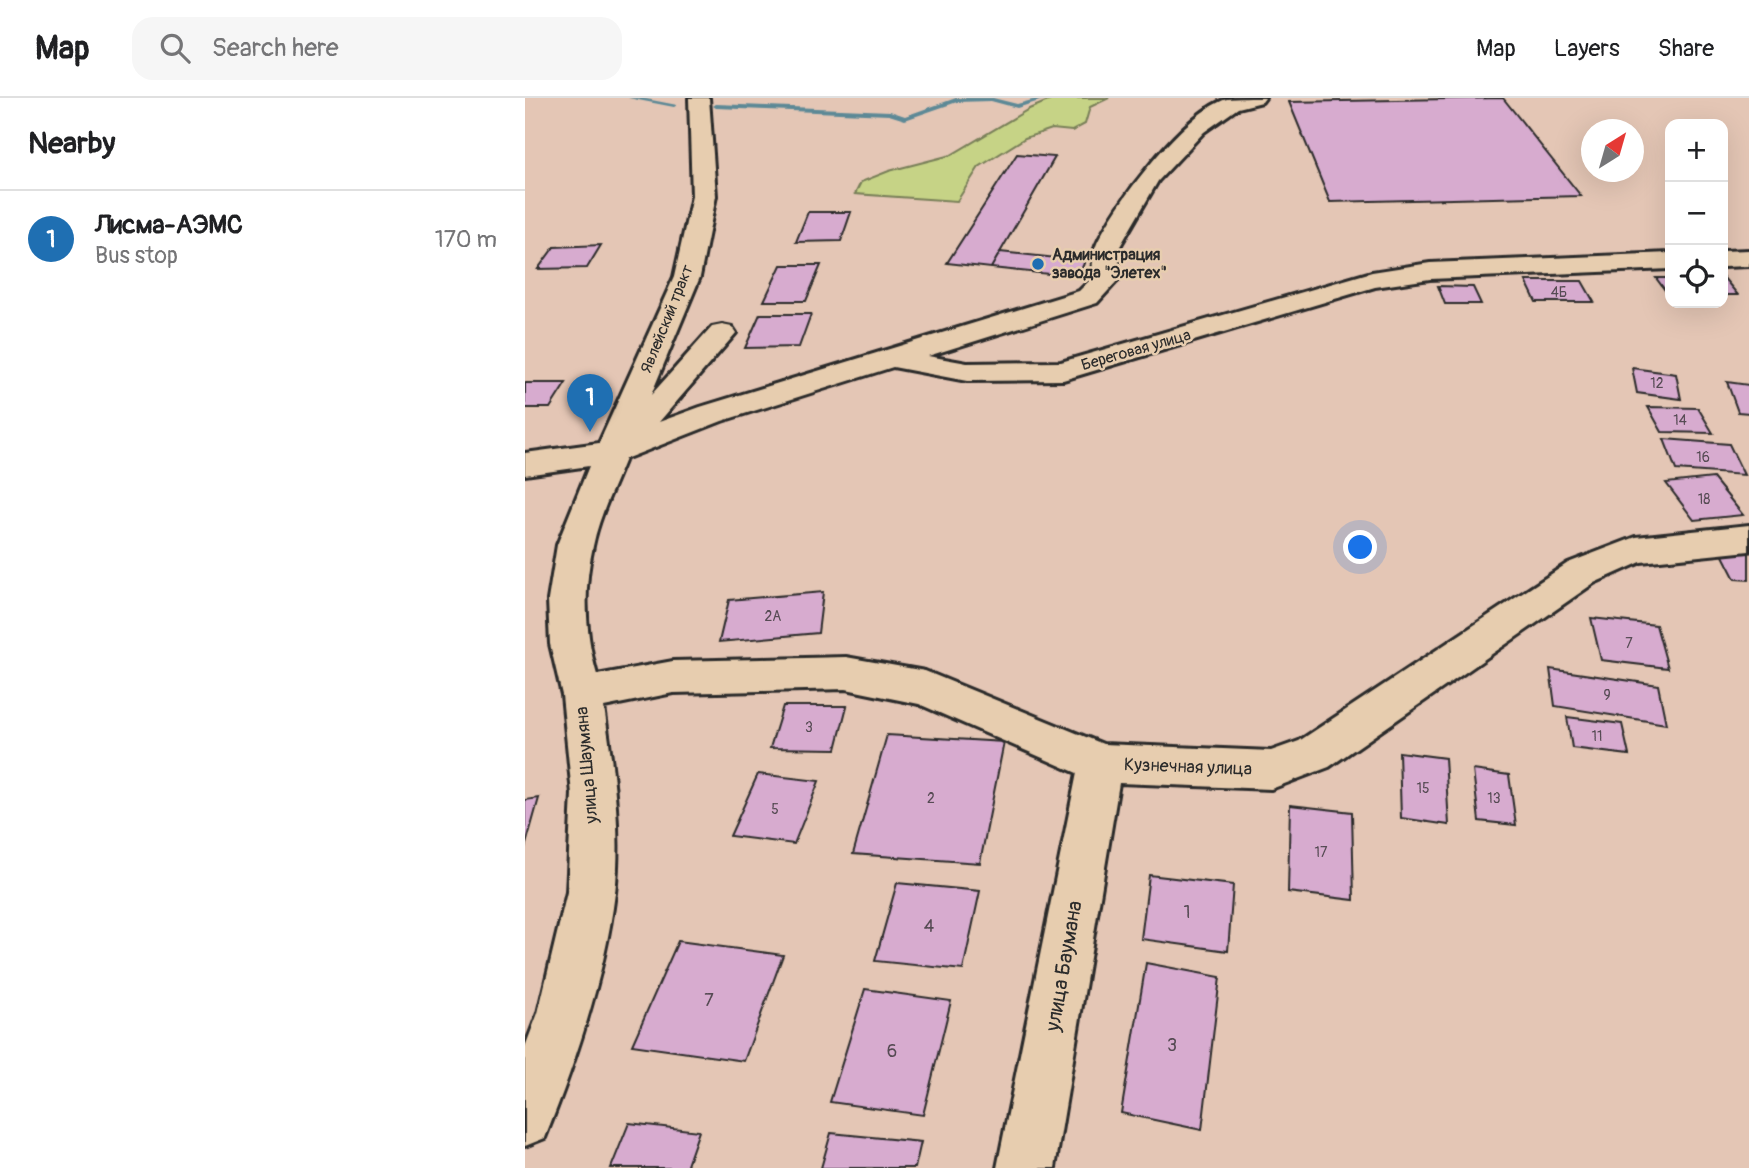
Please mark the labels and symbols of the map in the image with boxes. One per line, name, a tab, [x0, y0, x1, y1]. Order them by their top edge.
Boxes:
north arrow	[1581, 119, 1644, 182]
place label: Администрация завода "Элетех"	[1052, 245, 1167, 283]
marker: Администрация завода "Элетех"	[1030, 256, 1046, 272]
street label: Явлейский тракт	[636, 262, 698, 376]
house number: 4Б	[1551, 284, 1567, 301]
street label: Береговая улица	[1079, 325, 1193, 375]
pin: 1	[567, 374, 613, 432]
house number: 12	[1650, 375, 1664, 392]
house number: 14	[1673, 412, 1687, 429]
house number: 16	[1696, 449, 1710, 466]
house number: 18	[1698, 491, 1710, 508]
your location	[1343, 530, 1377, 564]
house number: 2А	[765, 608, 781, 625]
house number: 7	[1625, 635, 1633, 652]
house number: 9	[1603, 687, 1611, 704]
street label: улица Шаумяна	[570, 706, 604, 825]
house number: 3	[805, 719, 813, 736]
house number: 11	[1592, 728, 1602, 745]
street label: Кузнечная улица	[1124, 753, 1252, 781]
house number: 15	[1416, 780, 1430, 797]
house number: 2	[927, 790, 935, 807]
house number: 13	[1487, 790, 1501, 807]
house number: 5	[771, 801, 779, 818]
house number: 17	[1315, 844, 1328, 861]
street label: улица Баумана	[1039, 899, 1089, 1034]
house number: 1	[1183, 901, 1191, 924]
house number: 4	[924, 915, 935, 938]
house number: 7	[704, 989, 714, 1012]
house number: 3	[1167, 1034, 1177, 1057]
house number: 6	[887, 1040, 897, 1063]

